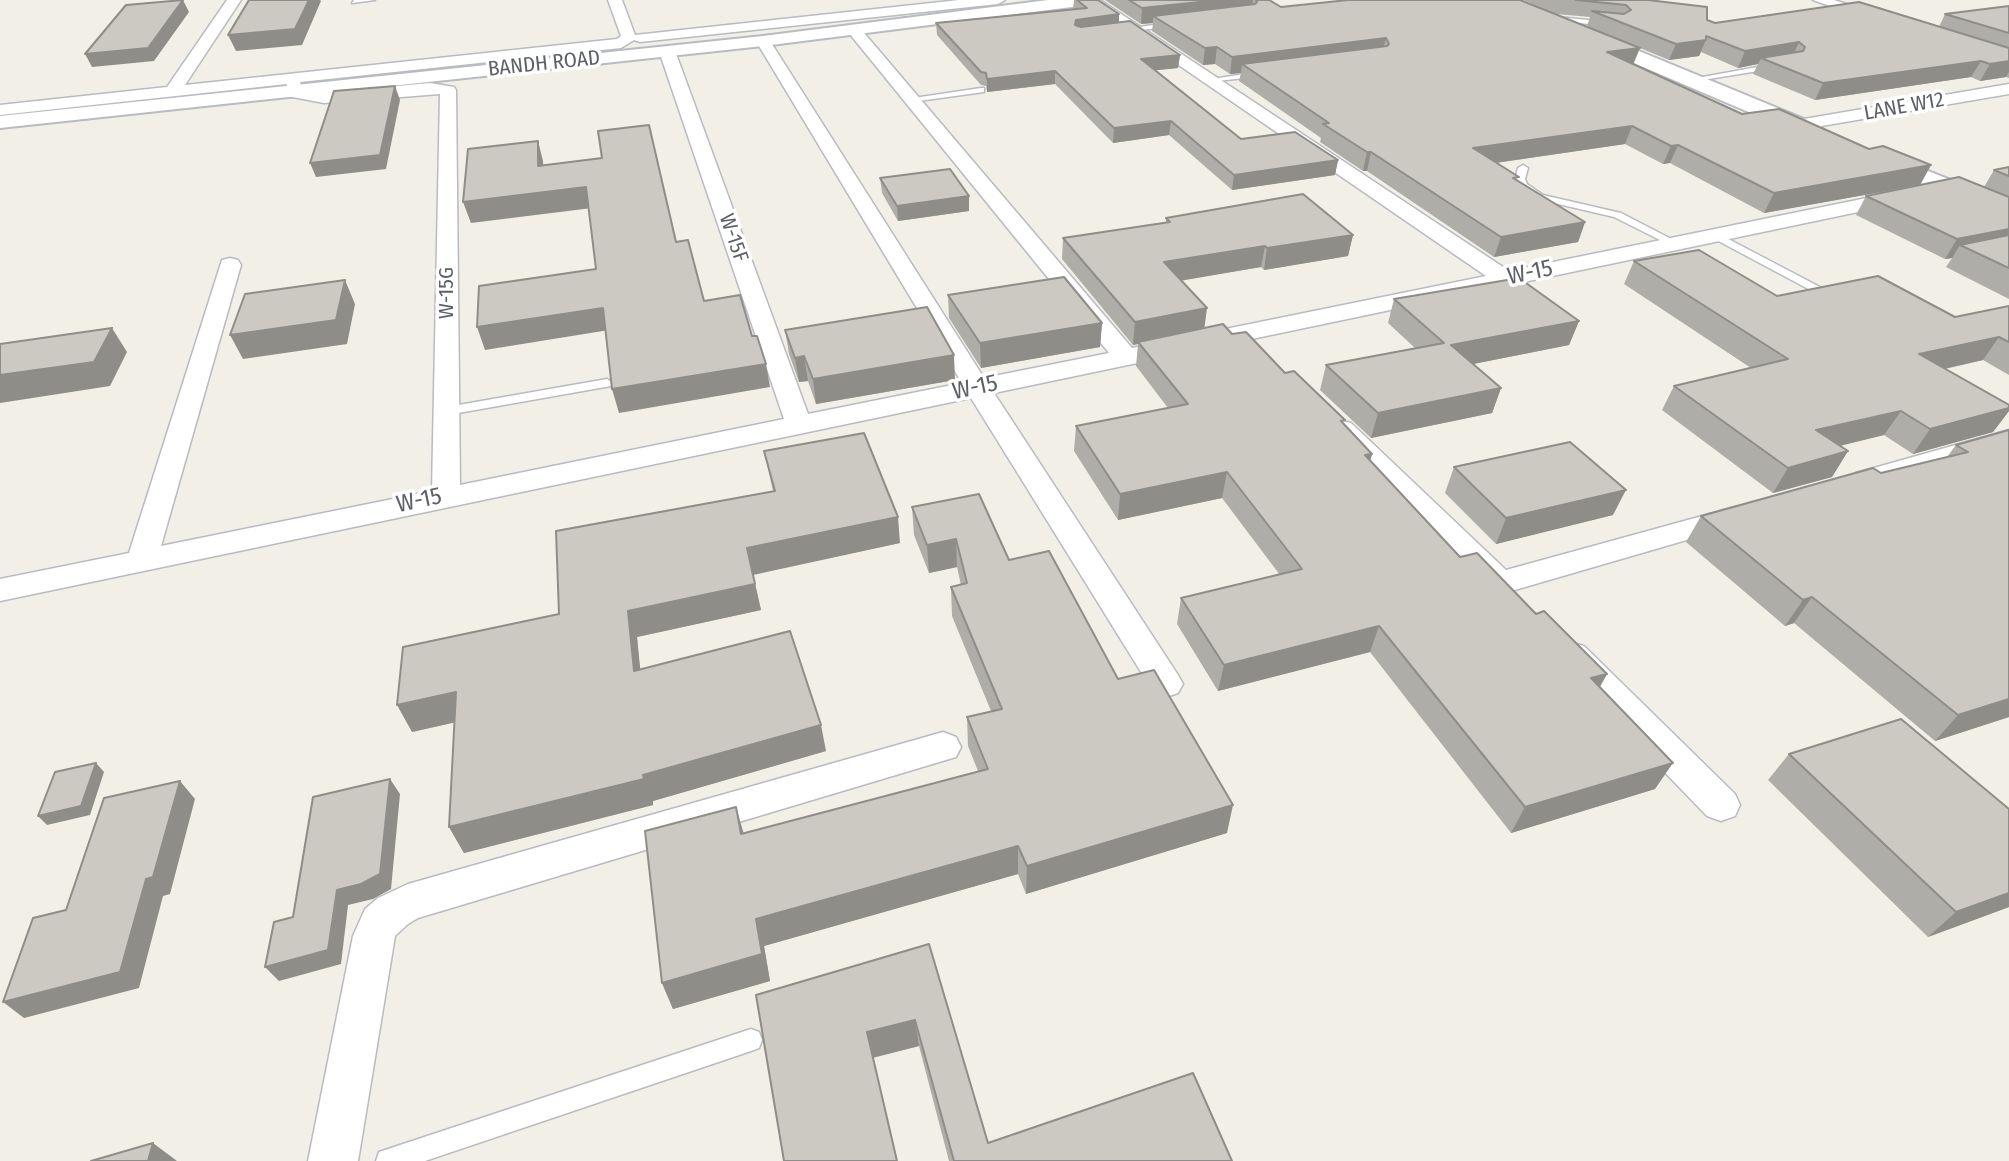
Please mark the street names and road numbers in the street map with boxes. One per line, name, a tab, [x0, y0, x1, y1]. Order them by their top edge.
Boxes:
street label: BANDH ROAD	[487, 46, 601, 82]
street label: LANE W12	[1862, 88, 1946, 126]
street label: W-15F	[713, 211, 753, 265]
street label: W-15	[1505, 254, 1555, 292]
street label: W-15G	[434, 267, 460, 319]
street label: W-15	[950, 369, 1000, 407]
street label: W-15	[394, 482, 444, 520]

